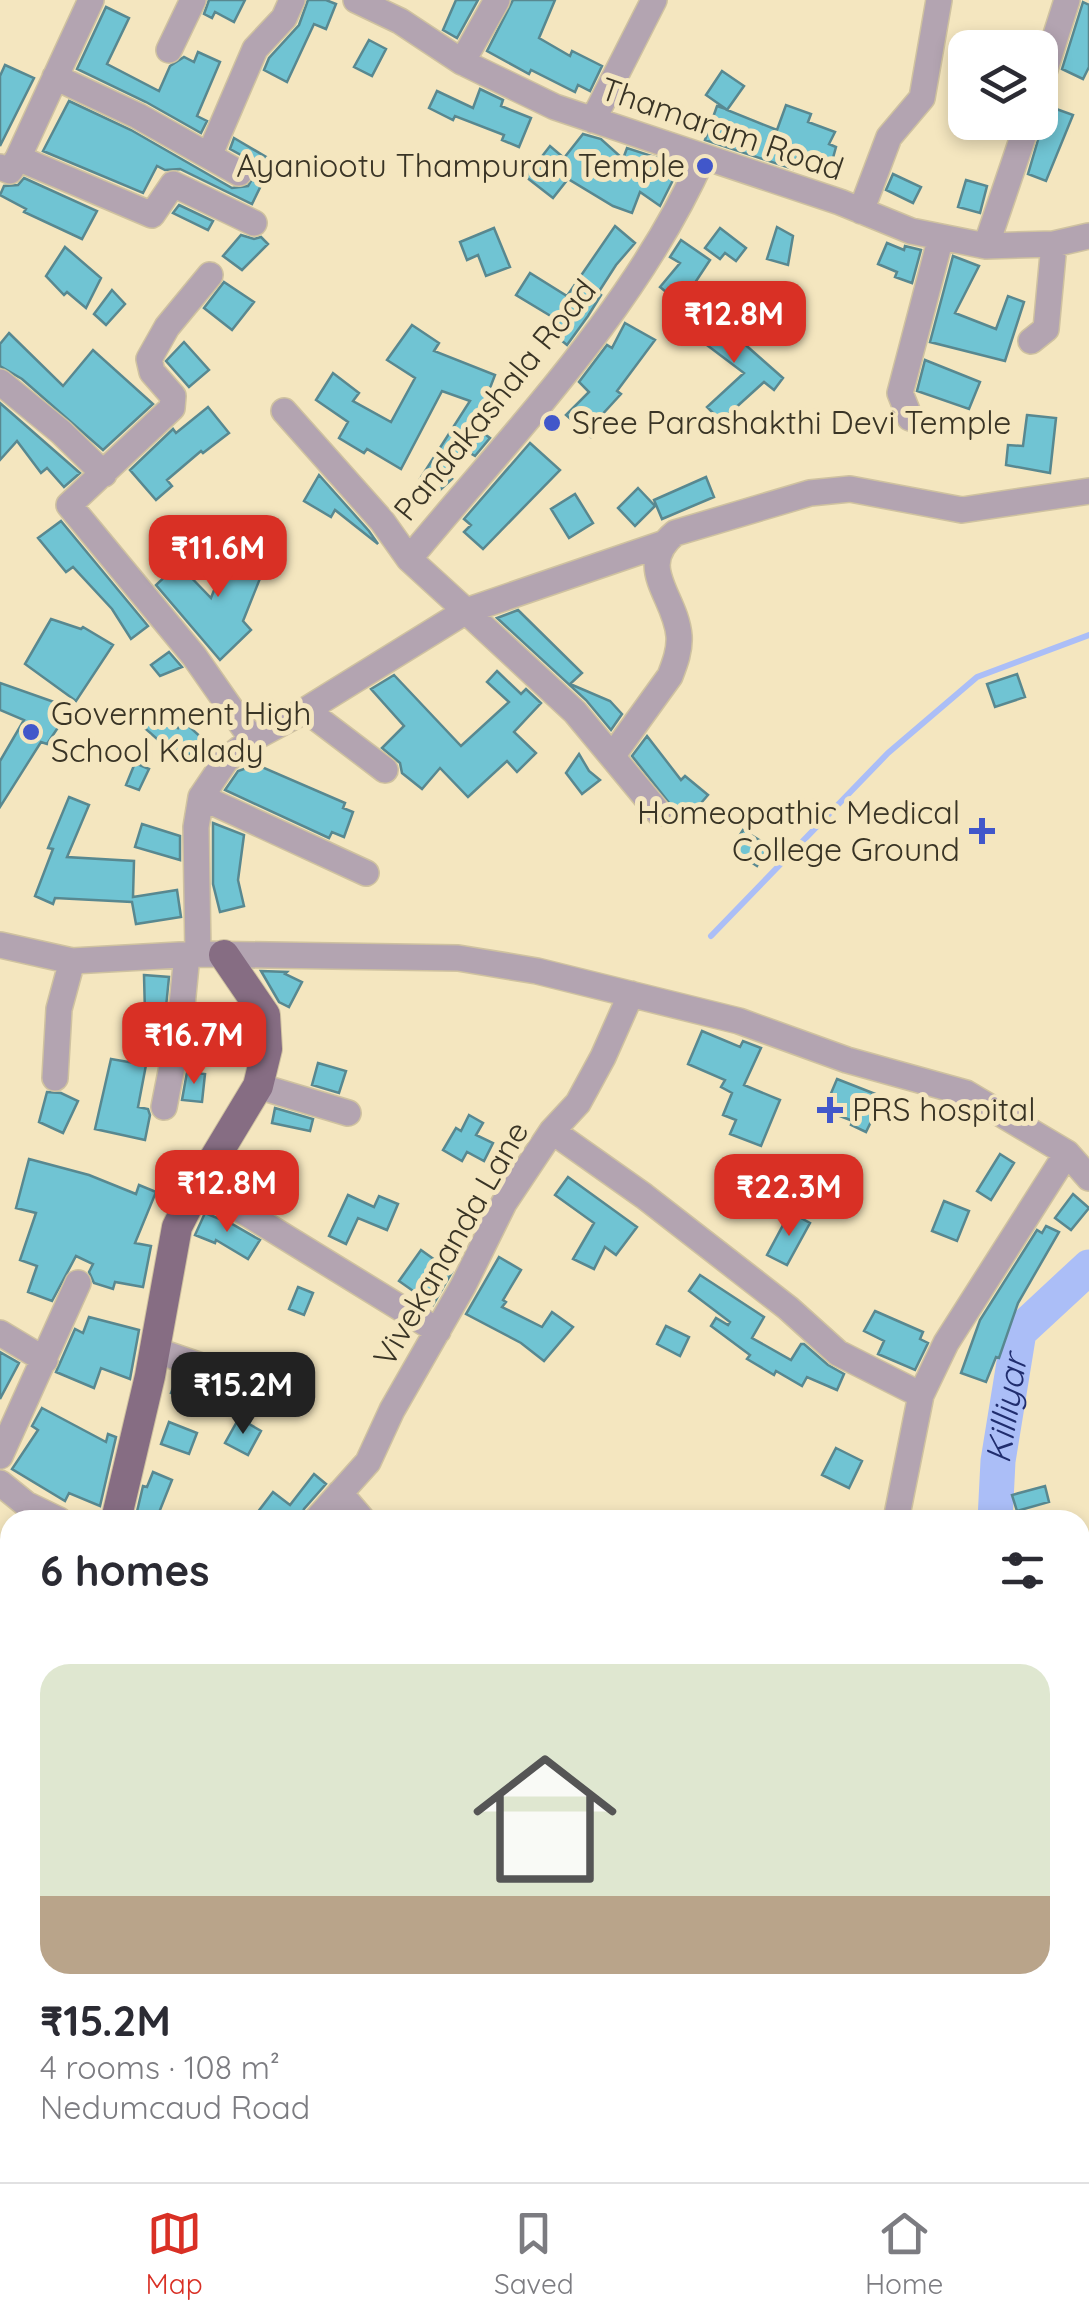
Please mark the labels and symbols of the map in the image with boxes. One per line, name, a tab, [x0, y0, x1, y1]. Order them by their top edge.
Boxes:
street label: Thamaram Road	[596, 68, 849, 188]
place label: Ayaniootu Thampuran Temple	[236, 145, 685, 185]
marker: Ayaniootu Thampuran Temple	[694, 155, 716, 177]
street label: Pandakashala Road	[384, 270, 604, 528]
pin: ₹12.8M	[653, 281, 815, 366]
place label: Sree Parashakthi Devi Temple	[572, 402, 1011, 442]
marker: Sree Parashakthi Devi Temple	[541, 412, 563, 434]
pin: ₹11.6M	[137, 515, 299, 600]
place label: Government High School Kalady	[51, 693, 311, 770]
marker: Government High School Kalady	[20, 721, 42, 743]
place label: Homeopathic Medical College Ground	[637, 792, 960, 869]
marker: Homeopathic Medical College Ground	[969, 818, 995, 844]
pin: ₹16.7M	[113, 1002, 275, 1087]
place label: PRS hospital	[852, 1089, 1036, 1129]
marker: PRS hospital	[817, 1097, 843, 1123]
street label: Vivekananda Lane	[364, 1114, 537, 1373]
pin: ₹12.8M	[146, 1150, 308, 1235]
pin: ₹22.3M	[708, 1154, 870, 1239]
water label: Killiyar	[975, 1347, 1037, 1466]
pin: ₹15.2M	[162, 1352, 324, 1437]

